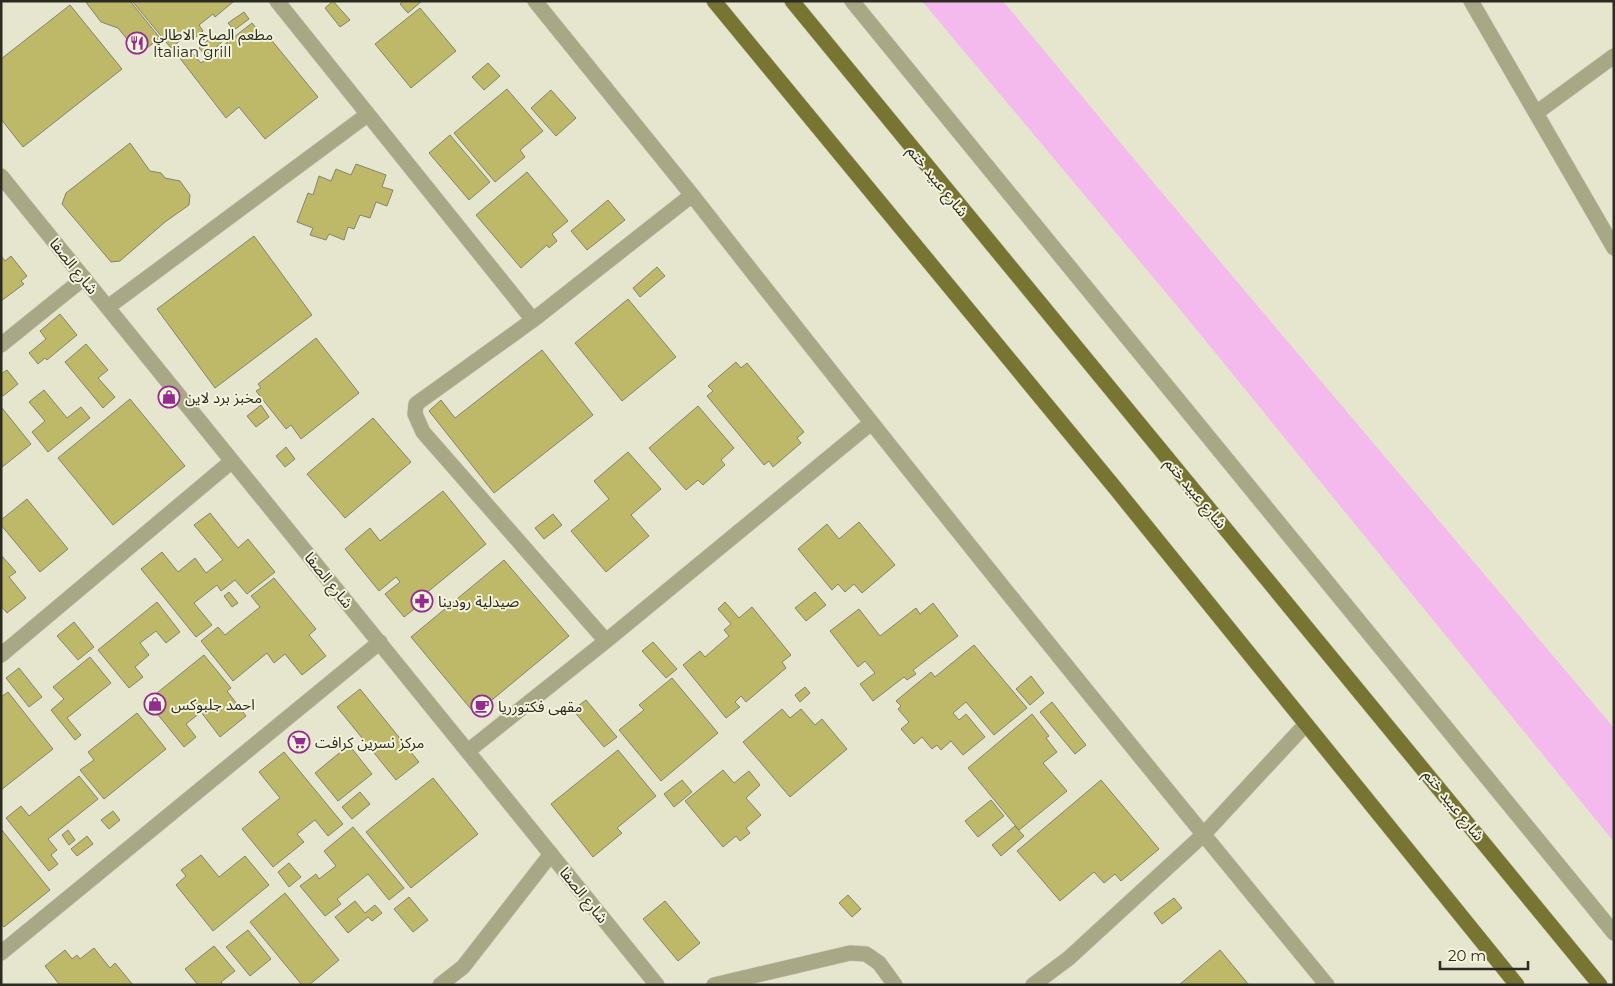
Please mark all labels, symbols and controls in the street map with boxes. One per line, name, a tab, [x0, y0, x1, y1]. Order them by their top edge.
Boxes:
place label: مطعم الصاج الاطالي Italian grill	[153, 25, 273, 61]
restaurant icon: مطعم الصاج الاطالي Italian grill	[125, 31, 149, 55]
street label: شارع عبيد ختم	[901, 142, 973, 223]
street label: شارع الصفا	[43, 234, 103, 300]
shop icon: مخبز برد لاين	[157, 385, 181, 409]
place label: مخبز برد لاين	[185, 388, 262, 407]
street label: شارع عبيد ختم	[1159, 454, 1231, 534]
street label: شارع الصفا	[298, 548, 358, 614]
pharmacy icon: صيدلية رودينا	[410, 589, 434, 613]
place label: صيدلية رودينا	[438, 592, 519, 611]
shop icon: احمد جلبوكس	[143, 692, 167, 716]
cafe icon: مقهى فكتورريا	[470, 694, 494, 718]
place label: احمد جلبوكس	[171, 695, 255, 714]
place label: مقهى فكتورريا	[498, 697, 582, 716]
supermarket icon: مركز نسرين كرافت	[287, 730, 311, 754]
place label: مركز نسرين كرافت	[315, 733, 424, 752]
street label: شارع عبيد ختم	[1417, 766, 1489, 847]
street label: شارع الصفا	[553, 863, 613, 929]
scale bar	[1440, 938, 1528, 970]
text: 20 m	[1448, 946, 1486, 965]

